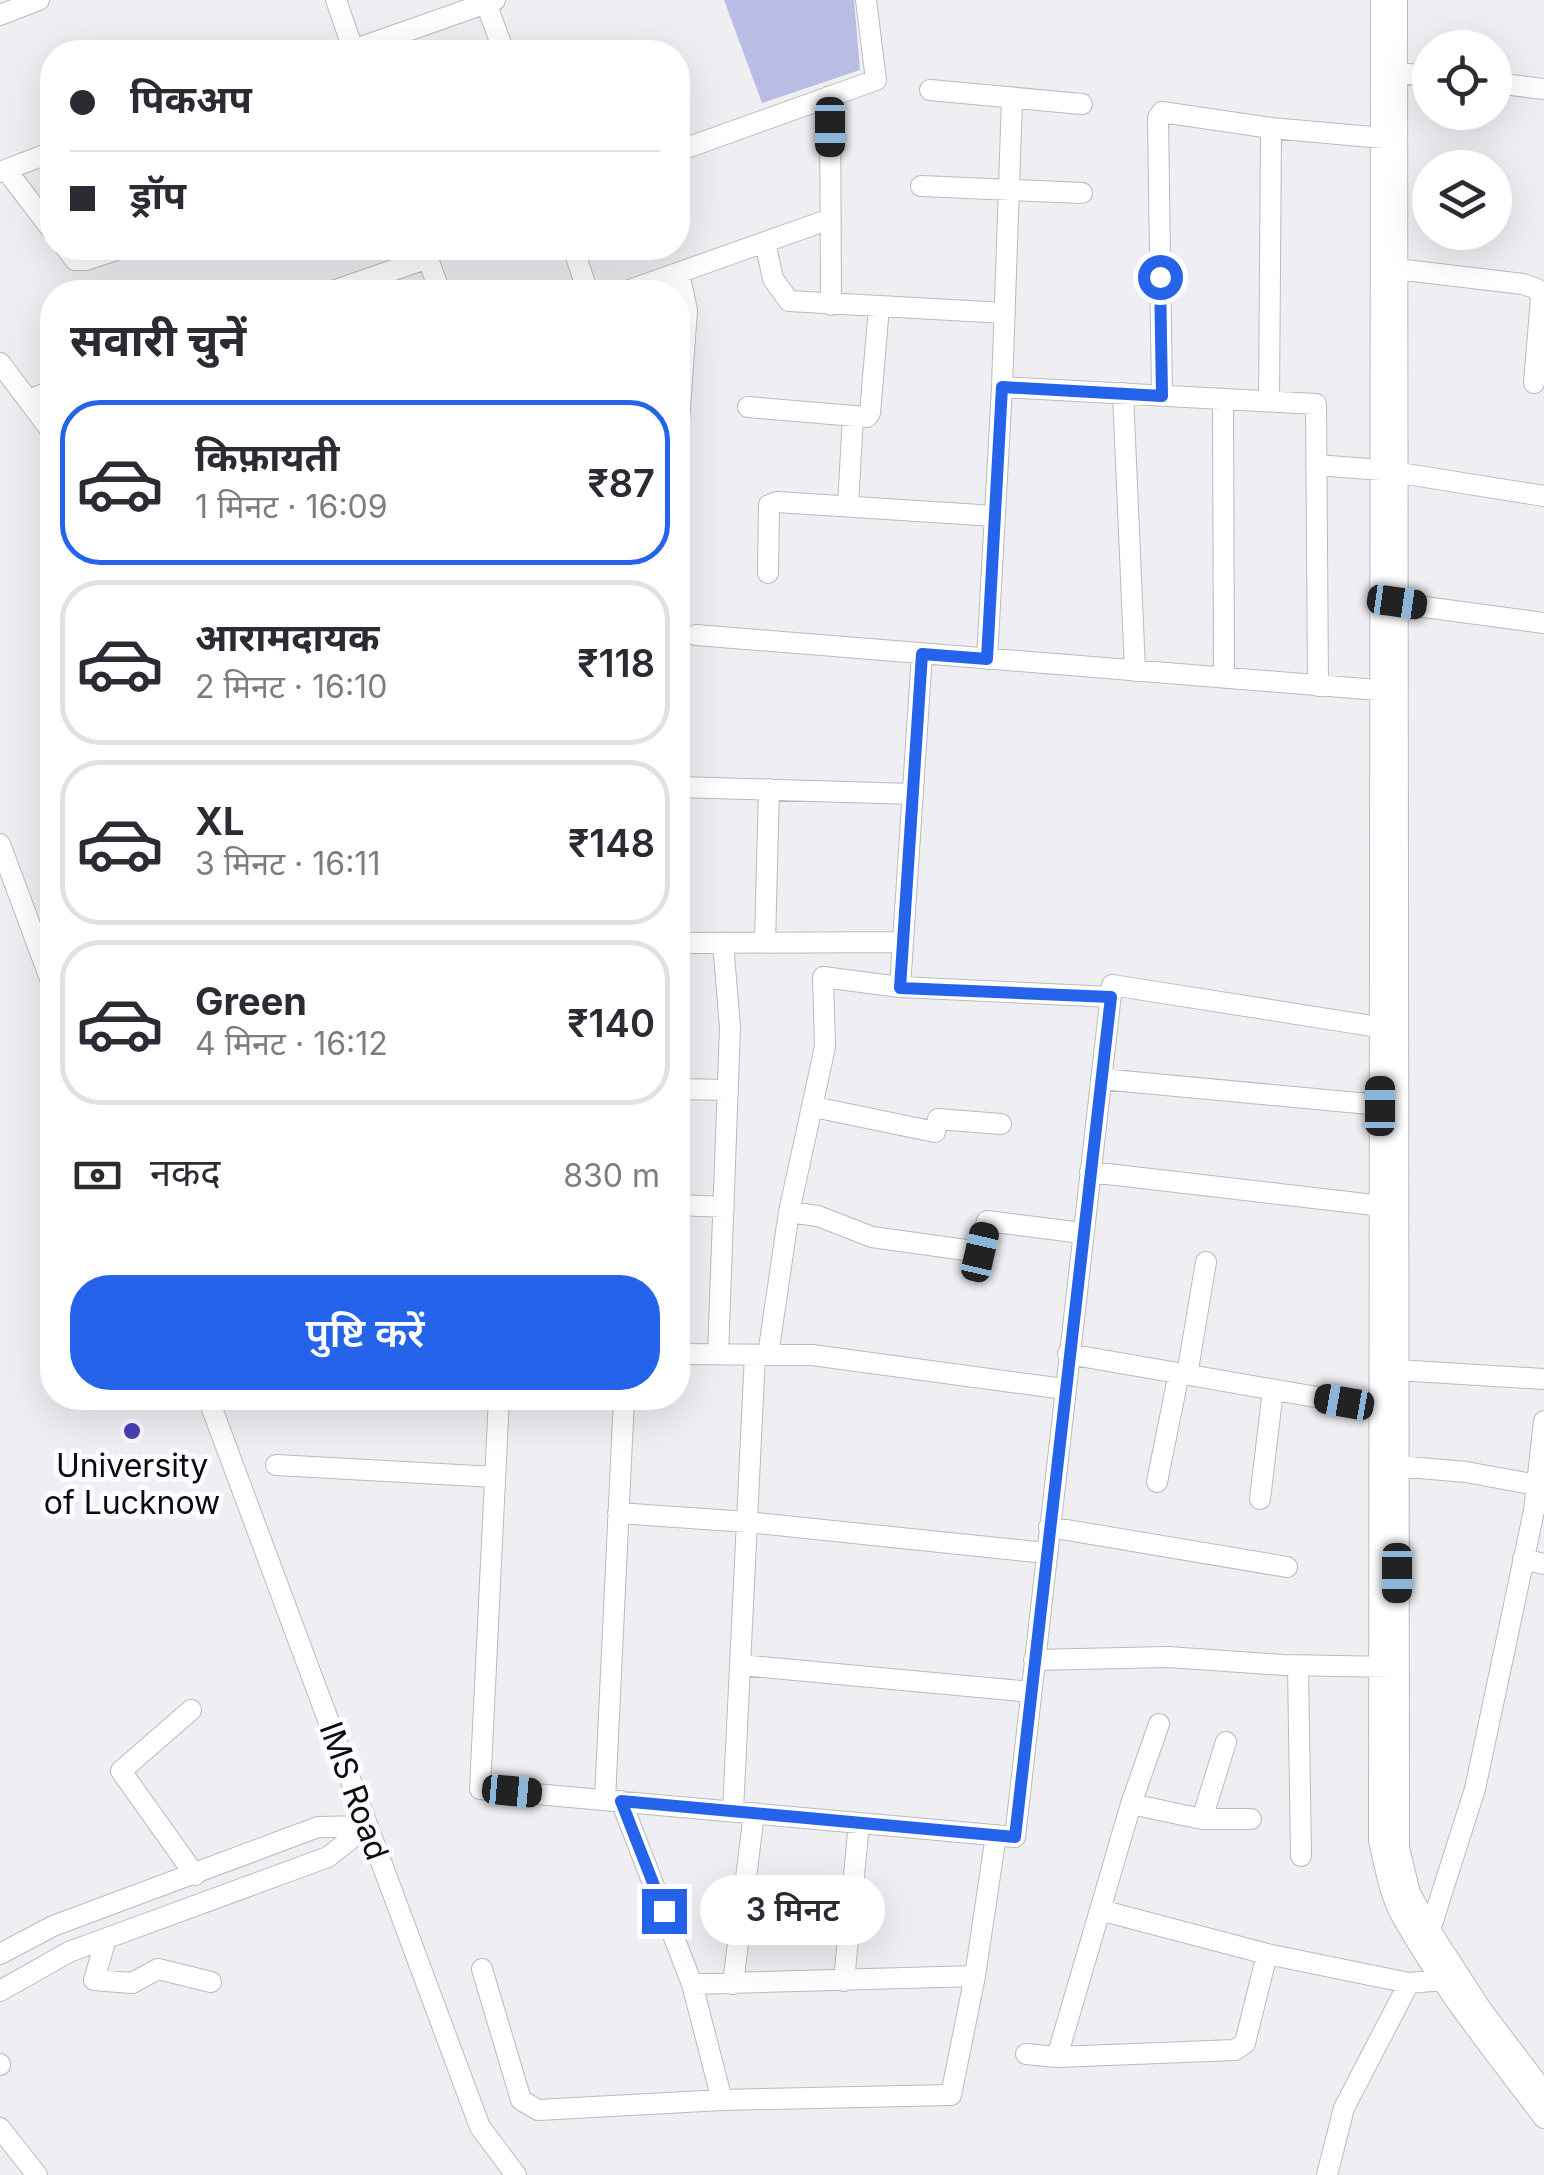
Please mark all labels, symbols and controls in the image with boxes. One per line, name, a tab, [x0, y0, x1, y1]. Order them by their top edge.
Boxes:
map controls	[1412, 30, 1512, 250]
button: locate	[1412, 30, 1512, 130]
text: पिकअप	[130, 76, 252, 122]
car	[815, 97, 845, 157]
button: layers	[1412, 150, 1512, 250]
text: ड्रॉप	[130, 172, 186, 218]
route start	[1138, 255, 1183, 300]
text: सवारी चुनें	[70, 312, 246, 367]
text: किफ़ायती	[195, 434, 339, 480]
icon: car	[75, 438, 165, 528]
text: ₹87	[587, 460, 655, 506]
text: 1 मिनट · 16:09	[195, 487, 388, 526]
car	[1365, 583, 1429, 621]
text: आरामदायक	[195, 614, 379, 660]
icon: car	[75, 618, 165, 708]
text: ₹118	[577, 640, 655, 686]
text: 2 मिनट · 16:10	[195, 667, 387, 706]
icon: car	[75, 798, 165, 888]
text: XL	[195, 798, 245, 844]
text: ₹148	[568, 820, 655, 866]
text: 3 मिनट · 16:11	[195, 844, 380, 883]
icon: car	[75, 978, 165, 1068]
text: Green	[195, 978, 307, 1024]
text: ₹140	[567, 1000, 655, 1046]
text: 4 मिनट · 16:12	[195, 1024, 388, 1063]
car	[1365, 1076, 1395, 1136]
icon: cash	[70, 1148, 125, 1203]
text: नकद	[150, 1149, 220, 1195]
text: 830 m	[563, 1156, 660, 1195]
car	[959, 1219, 1001, 1285]
button: पुष्टि करें	[70, 1275, 660, 1390]
car	[1312, 1382, 1376, 1422]
marker: University of Lucknow	[121, 1420, 143, 1442]
place label: University of Lucknow	[44, 1446, 220, 1522]
car	[1382, 1543, 1412, 1603]
street label: IMS Road	[311, 1716, 397, 1865]
car	[481, 1773, 543, 1809]
callout: 3 मिनट	[699, 1876, 884, 1946]
route end	[642, 1889, 687, 1934]
text: 3 मिनट	[746, 1890, 839, 1929]

